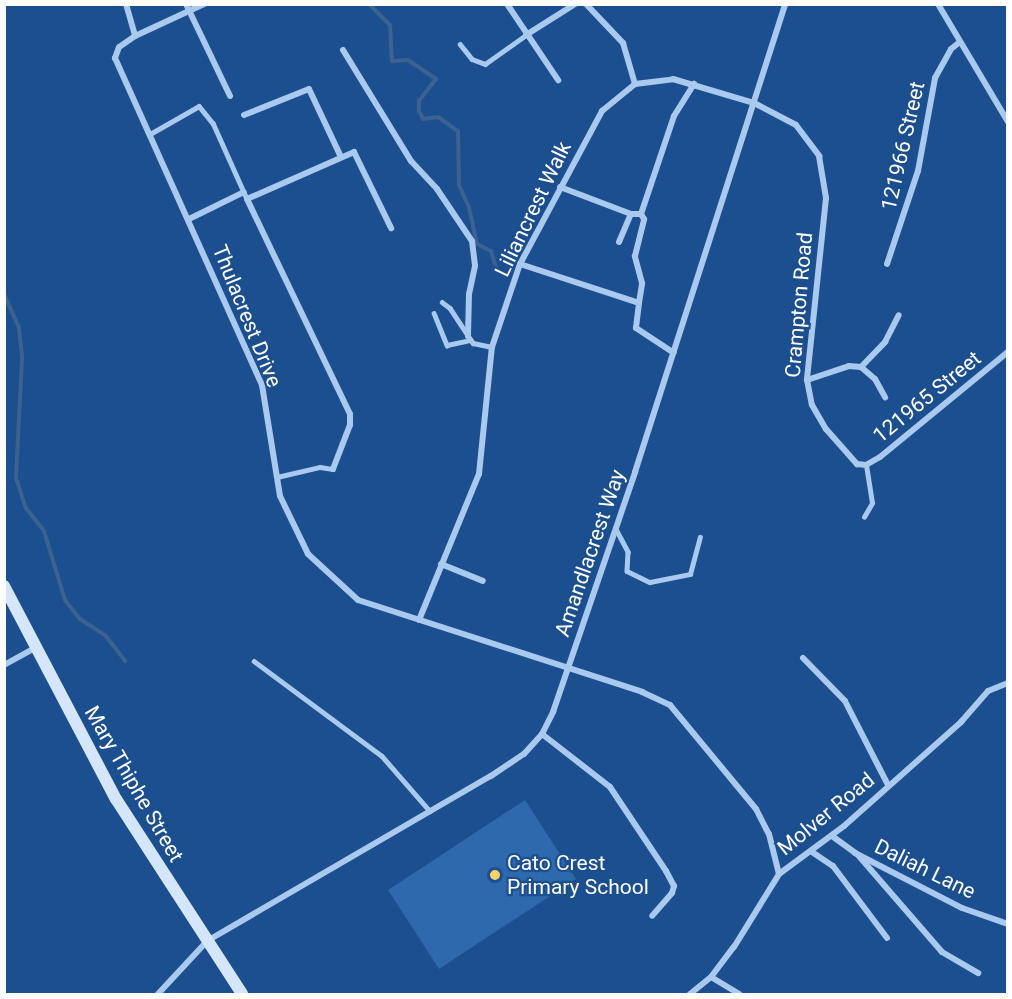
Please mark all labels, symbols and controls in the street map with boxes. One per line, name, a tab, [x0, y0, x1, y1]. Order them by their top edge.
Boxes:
street label: 121966 Street	[876, 79, 930, 213]
street label: Liliancrest Walk	[489, 137, 577, 281]
street label: Crampton Road	[780, 231, 818, 379]
street label: Thulacrest Drive	[207, 241, 287, 391]
street label: 121965 Street	[868, 346, 986, 448]
street label: Amandlacrest Way	[550, 466, 630, 640]
street label: Mary Thiphe Street	[79, 701, 189, 867]
street label: Molver Road	[773, 767, 879, 861]
street label: Daliah Lane	[870, 834, 980, 904]
place label: Cato Crest Primary School	[507, 850, 649, 900]
marker: Cato Crest Primary School	[488, 868, 502, 882]

